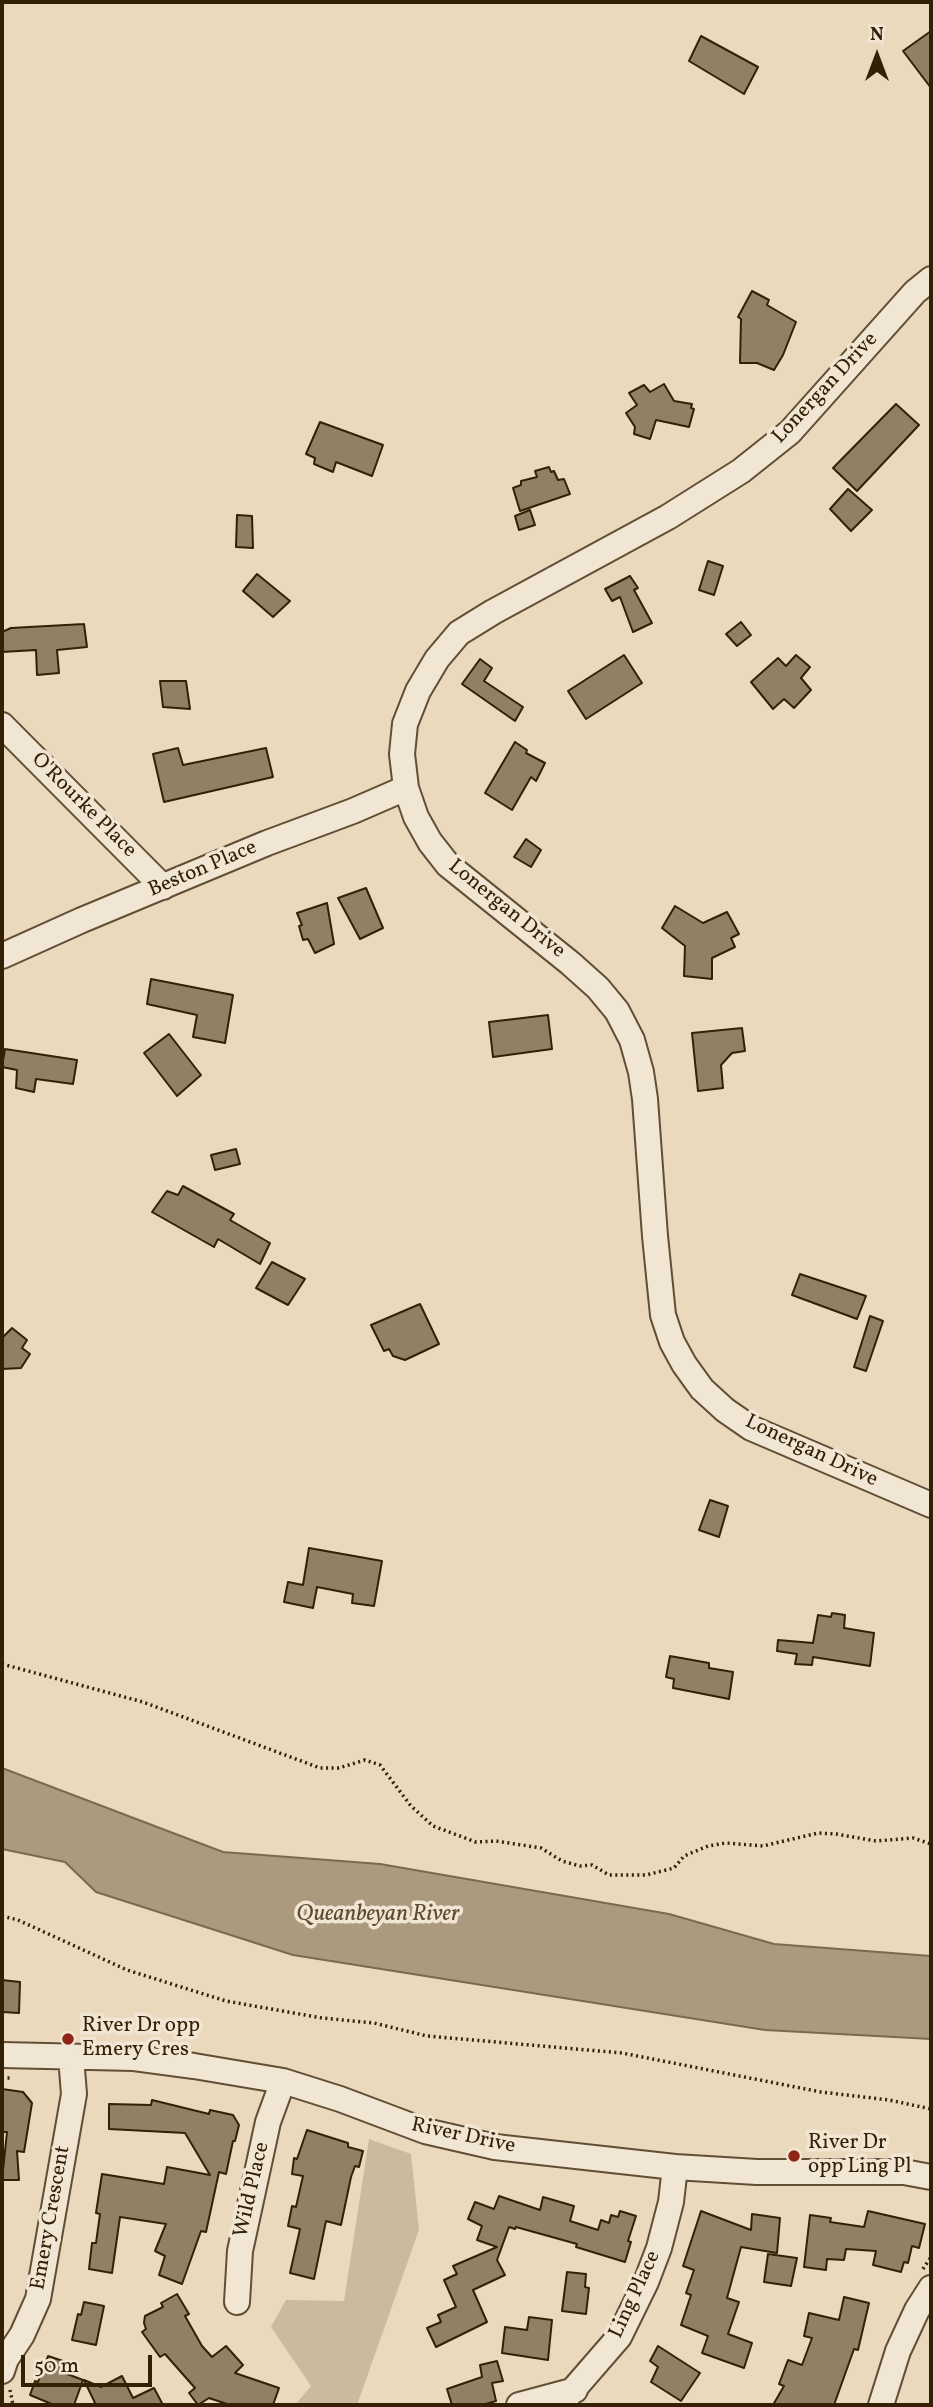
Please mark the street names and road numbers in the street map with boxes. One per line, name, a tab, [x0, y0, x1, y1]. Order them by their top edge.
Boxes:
street label: Lonergan Drive	[768, 328, 884, 450]
street label: O'Rourke Place	[25, 748, 141, 864]
street label: Beston Place	[145, 836, 261, 904]
street label: Lonergan Drive	[442, 855, 570, 965]
street label: Lonergan Drive	[741, 1410, 881, 1494]
street label: River Drive	[409, 2114, 517, 2160]
street label: Wild Place	[230, 2140, 276, 2240]
street label: Emery Crescent	[27, 2144, 77, 2292]
street label: Ling Place	[605, 2247, 667, 2343]

